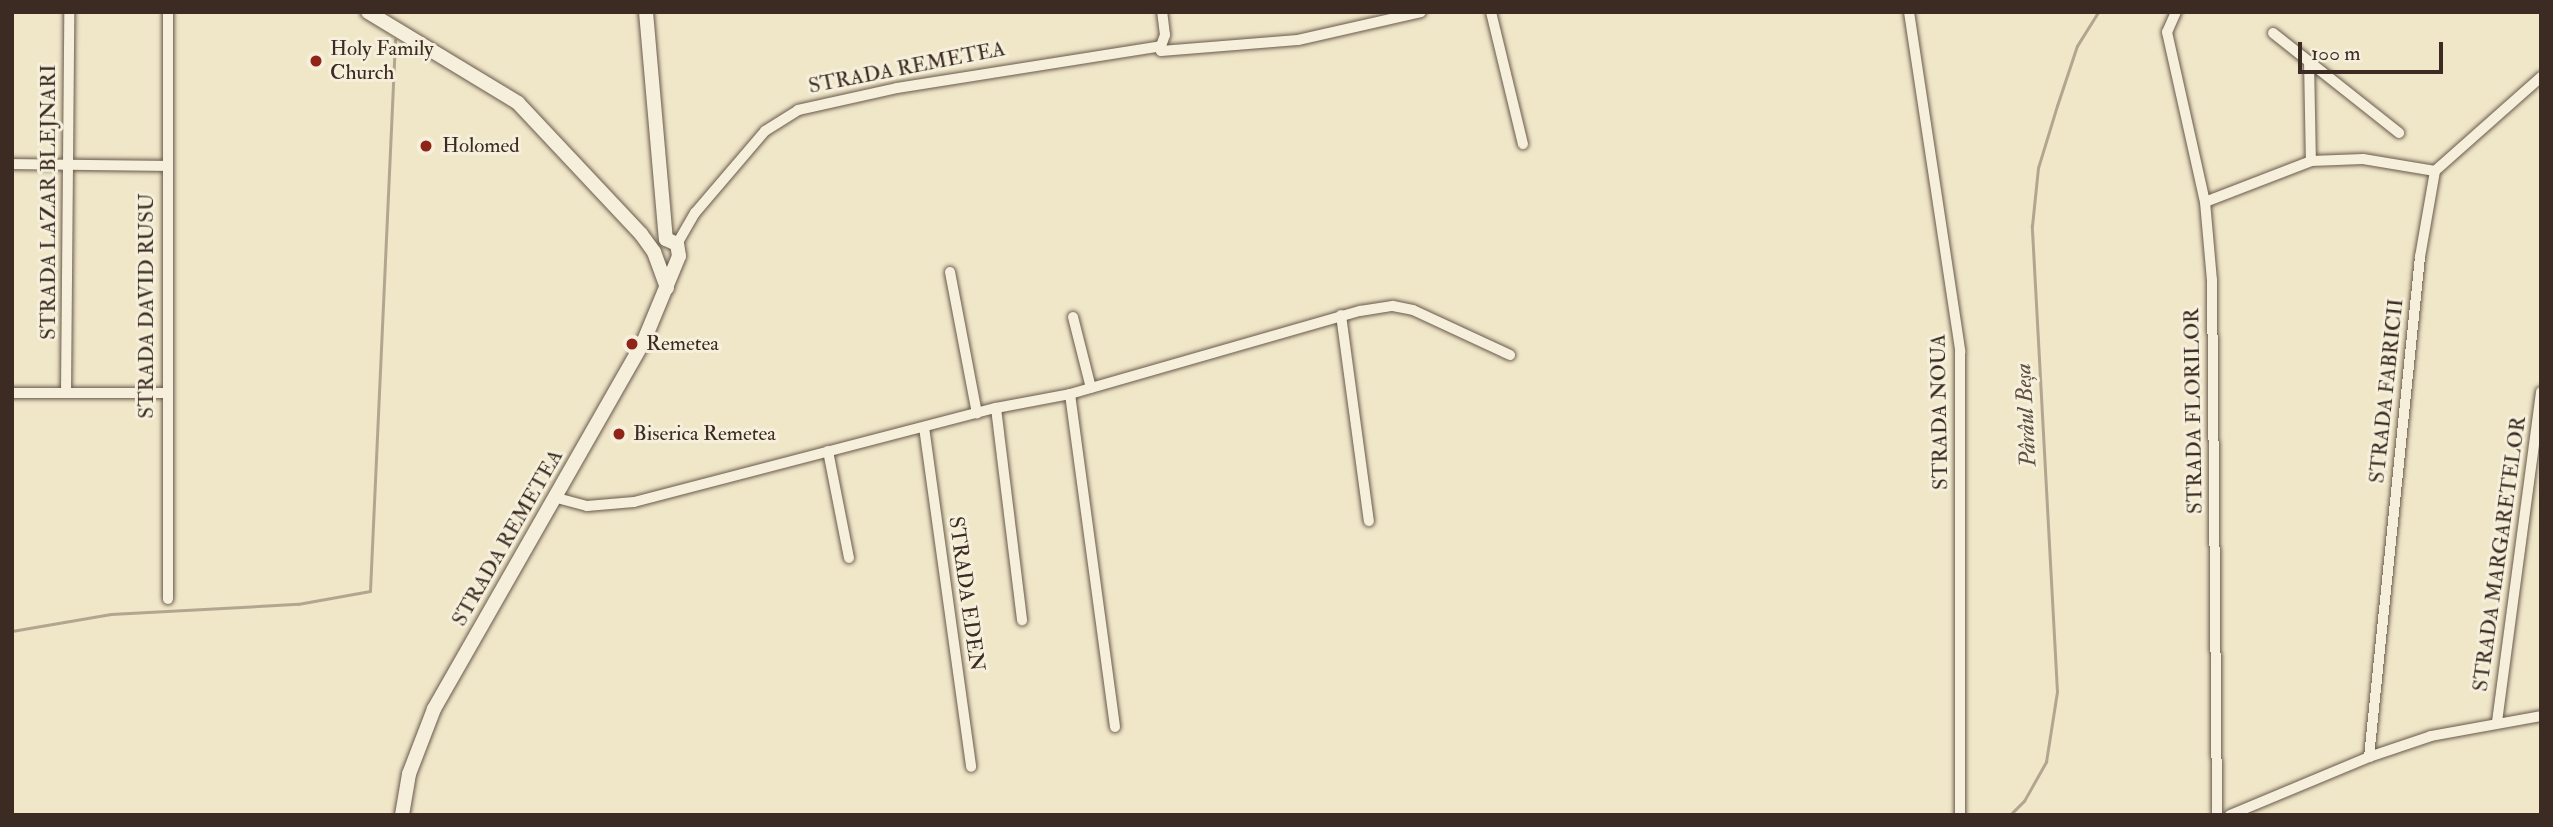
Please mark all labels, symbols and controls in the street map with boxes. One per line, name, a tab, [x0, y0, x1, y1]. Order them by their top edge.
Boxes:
scale bar	[2301, 28, 2446, 72]
place label: Holy Family Church	[330, 36, 434, 86]
street label: STRADA REMETEA	[807, 37, 1007, 99]
text: 100 m	[2311, 40, 2361, 67]
marker: Holy Family Church	[308, 53, 324, 69]
street label: STRADA LAZAR BLEJNARI	[36, 64, 62, 340]
place label: Holomed	[442, 133, 520, 159]
marker: Holomed	[416, 136, 436, 156]
street label: STRADA DAVID RUSU	[134, 193, 160, 419]
street label: STRADA FABRICII	[2365, 297, 2409, 485]
street label: STRADA FLORILOR	[2180, 308, 2208, 514]
place label: Remetea	[646, 331, 719, 357]
street label: STRADA NOUA	[1926, 334, 1954, 490]
marker: Remetea	[624, 336, 640, 352]
water label: Pârâul Beșa	[2010, 362, 2042, 468]
street label: STRADA MARGARETELOR	[2468, 415, 2532, 693]
place label: Biserica Remetea	[633, 421, 776, 447]
marker: Biserica Remetea	[611, 426, 627, 442]
street label: STRADA REMETEA	[447, 445, 569, 631]
street label: STRADA EDEN	[943, 515, 989, 673]

